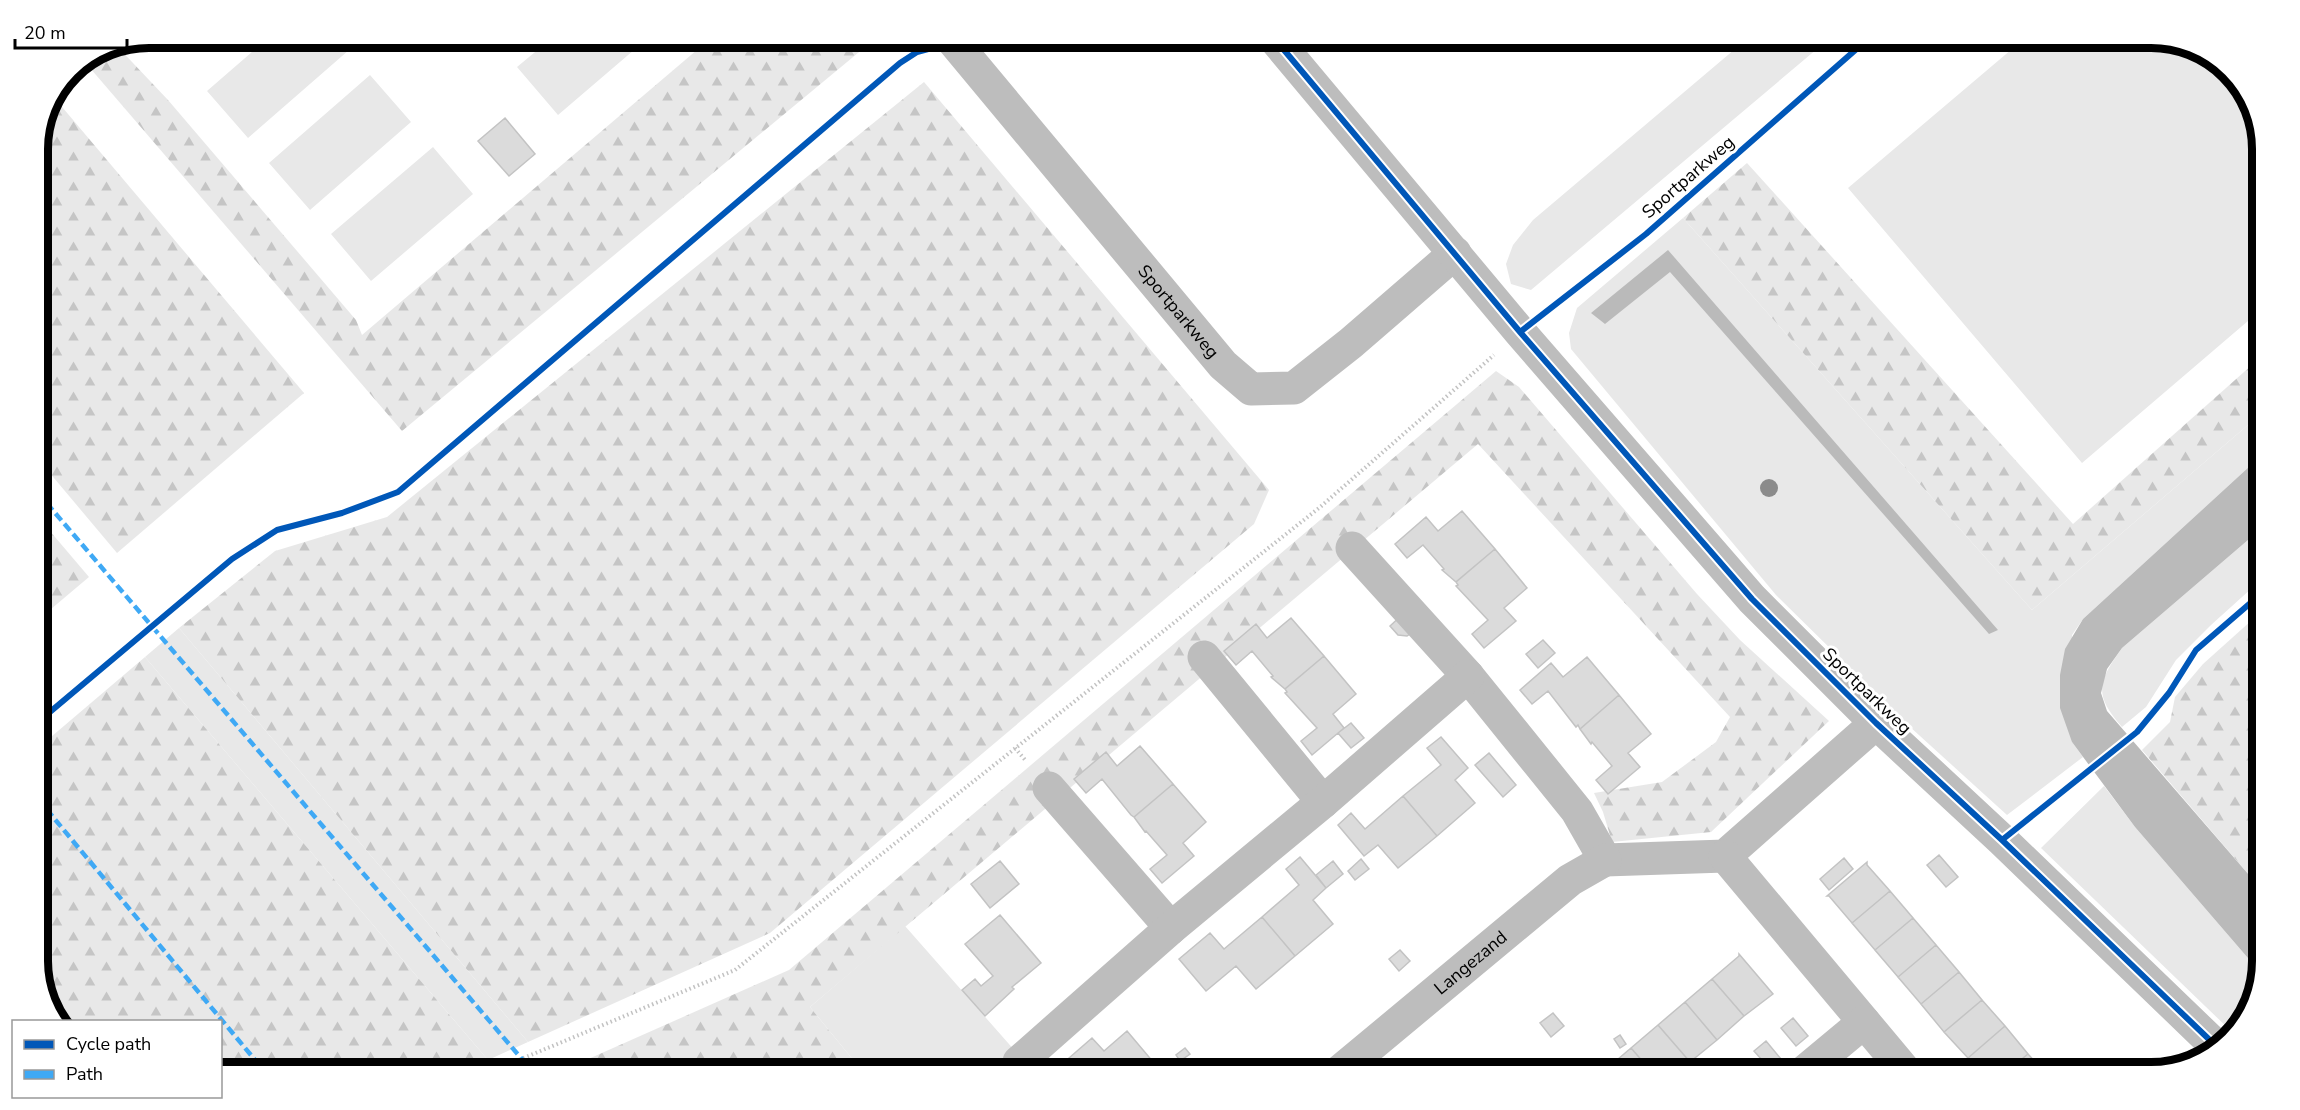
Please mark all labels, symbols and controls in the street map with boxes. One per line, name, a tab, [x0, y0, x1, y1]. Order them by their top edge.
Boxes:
scale bar	[15, 12, 128, 50]
text: 20 m	[24, 21, 66, 45]
street label: Sportparkweg	[1637, 130, 1739, 224]
street label: Sportparkweg	[1132, 260, 1225, 363]
street label: Sportparkweg	[1817, 642, 1917, 740]
street label: Langezand	[1429, 925, 1512, 1000]
legend	[12, 1020, 222, 1098]
text: Cycle path	[66, 1032, 151, 1056]
text: Path	[66, 1062, 103, 1086]

